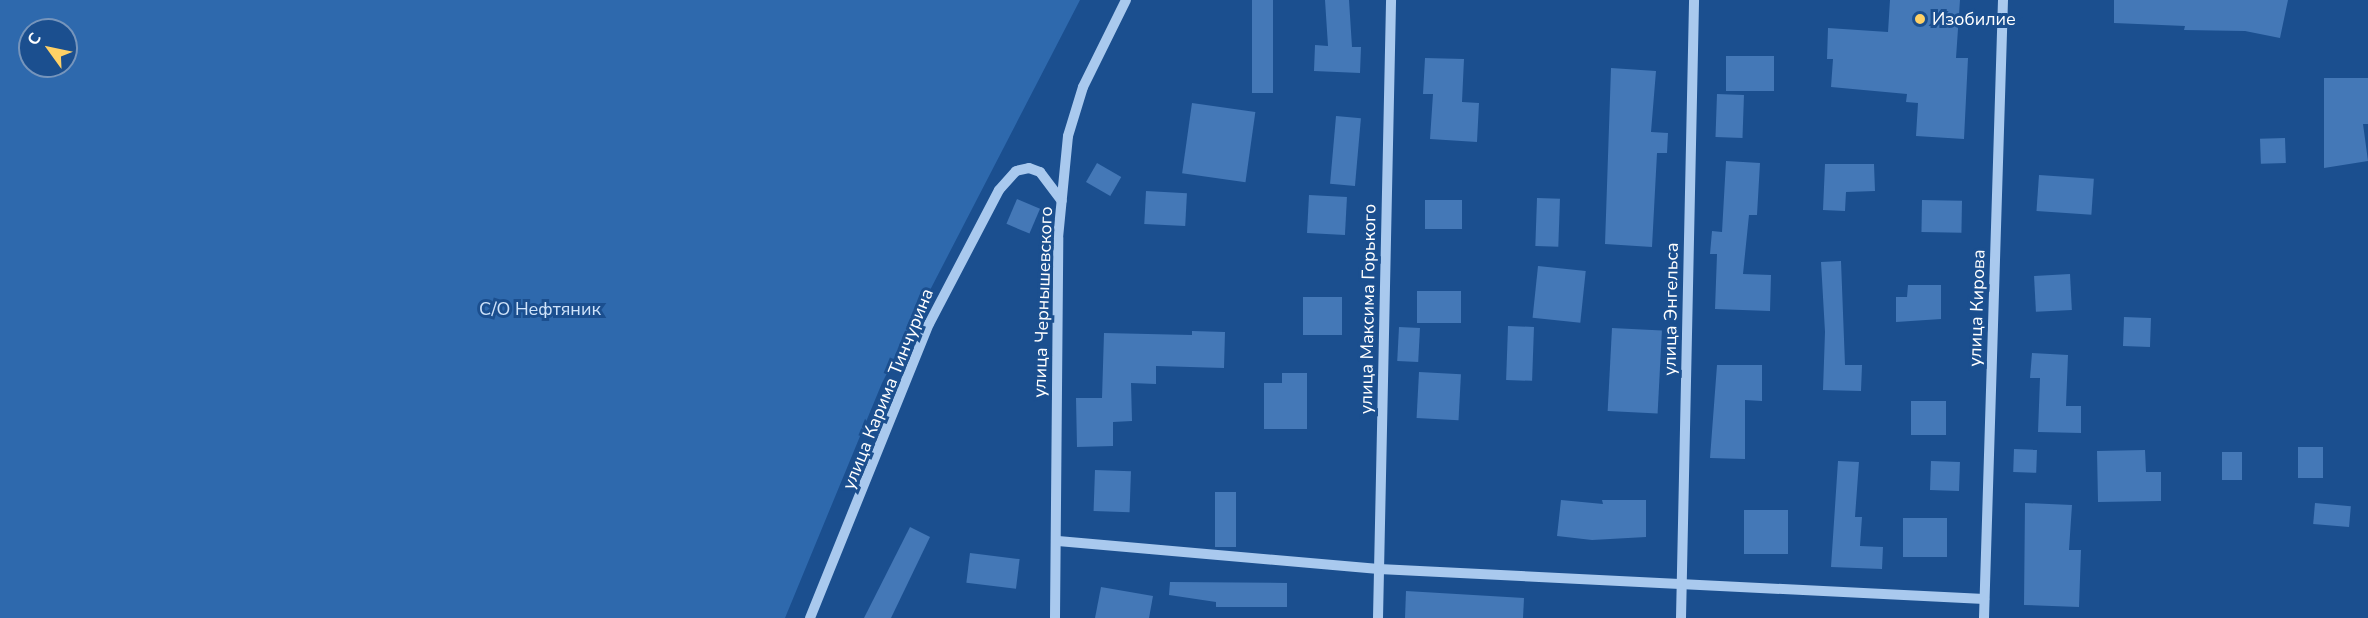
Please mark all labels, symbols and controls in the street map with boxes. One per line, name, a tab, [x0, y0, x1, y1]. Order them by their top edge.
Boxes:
place label: Изобилие	[1932, 8, 2016, 30]
marker: Изобилие	[1913, 12, 1927, 26]
north arrow	[18, 18, 78, 78]
text: С	[22, 29, 47, 50]
street label: улица Максима Горького	[1355, 204, 1381, 414]
street label: улица Чернышевского	[1029, 206, 1057, 398]
street label: улица Энгельса	[1659, 242, 1683, 376]
street label: улица Кирова	[1964, 249, 1990, 367]
street label: улица Карима Тинчурина	[838, 285, 938, 493]
park label: С/О Нефтяник	[479, 298, 601, 320]

